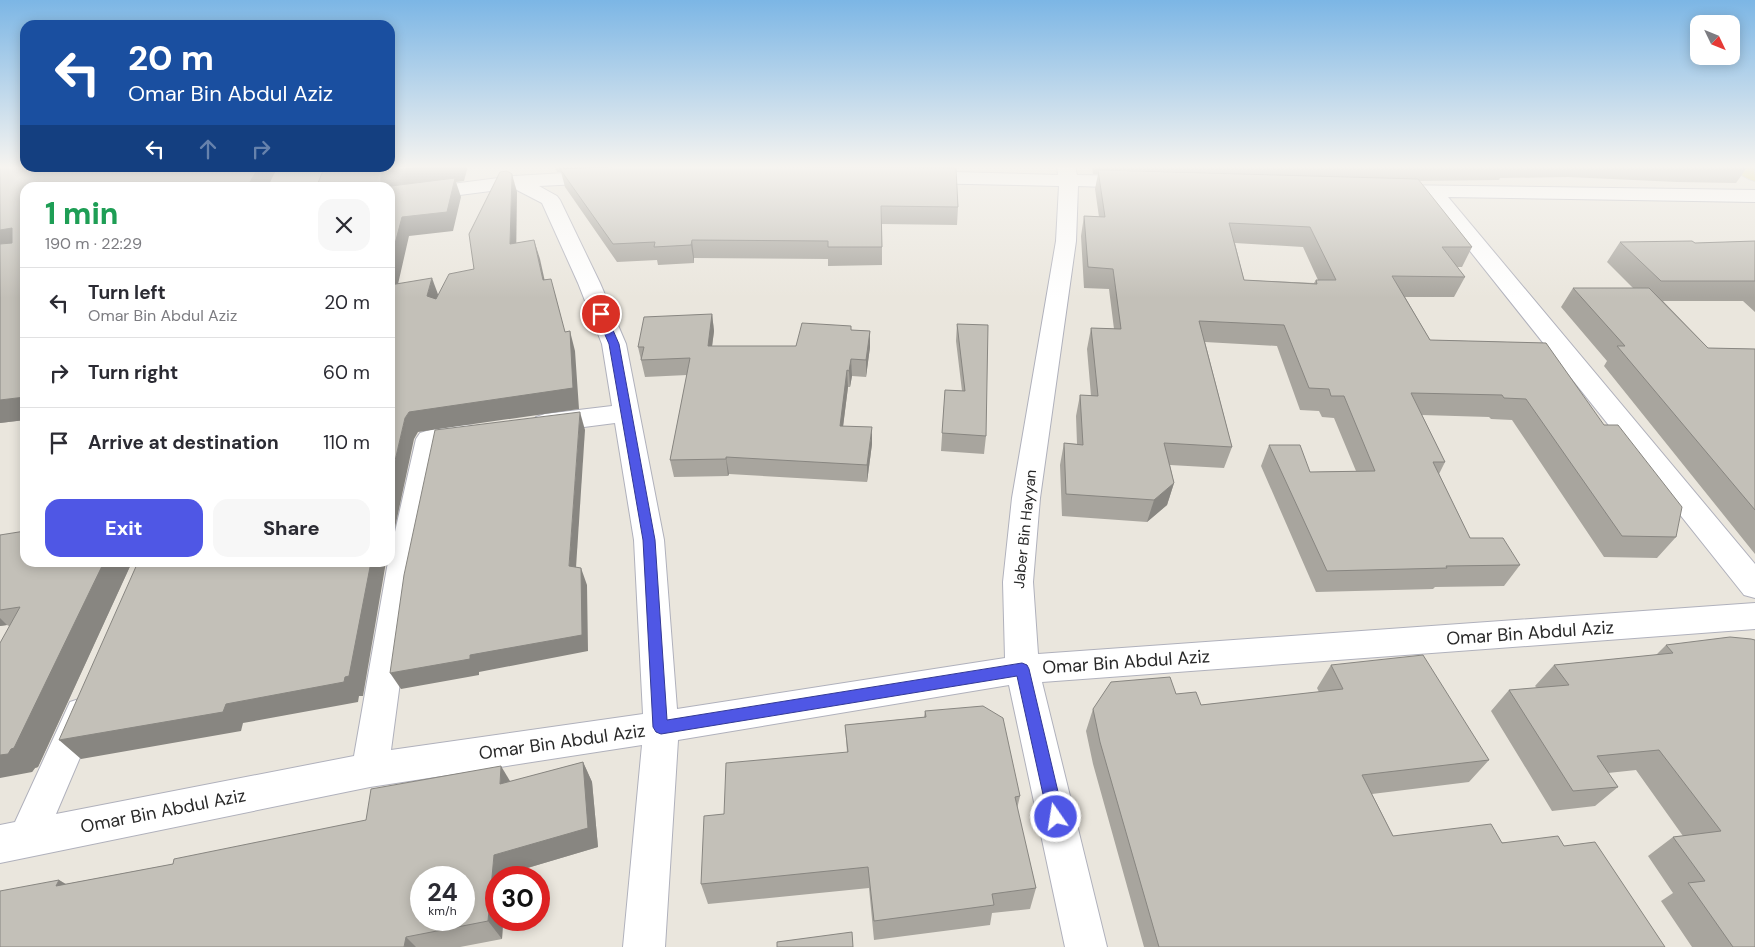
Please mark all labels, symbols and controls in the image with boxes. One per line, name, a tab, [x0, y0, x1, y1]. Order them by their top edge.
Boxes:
north arrow	[1690, 15, 1740, 65]
map controls	[1690, 15, 1740, 65]
text: 20 m	[128, 35, 214, 81]
icon: left	[45, 40, 110, 105]
text: Omar Bin Abdul Aziz	[128, 79, 333, 108]
icon: left	[141, 135, 169, 163]
icon: ahead	[194, 135, 222, 163]
icon: right	[247, 135, 275, 163]
text: 1 min	[45, 194, 118, 233]
button: close	[318, 199, 370, 251]
text: 190 m · 22:29	[45, 233, 142, 254]
text: Turn left	[88, 280, 166, 305]
icon: left	[45, 289, 73, 317]
text: 20 m	[324, 290, 370, 315]
pin	[580, 293, 622, 335]
icon: arrive	[587, 300, 615, 328]
text: Omar Bin Abdul Aziz	[88, 305, 237, 326]
icon: right	[45, 359, 73, 387]
text: Turn right	[88, 360, 178, 385]
text: 60 m	[323, 360, 370, 385]
icon: arrive	[45, 429, 73, 457]
text: Arrive at destination	[88, 430, 279, 455]
text: 110 m	[323, 430, 370, 455]
street label: Jaber Bin Hayyan	[1009, 469, 1041, 589]
button: Exit	[45, 499, 203, 557]
button: Share	[213, 499, 370, 557]
street label: Omar Bin Abdul Aziz	[1445, 615, 1615, 651]
street label: Omar Bin Abdul Aziz	[1041, 644, 1211, 680]
street label: Omar Bin Abdul Aziz	[477, 718, 647, 766]
street label: Omar Bin Abdul Aziz	[78, 783, 248, 839]
position arrow	[1029, 790, 1081, 842]
speed limit sign: 30	[485, 866, 550, 931]
text: 24	[427, 876, 458, 909]
text: km/h	[428, 903, 457, 919]

